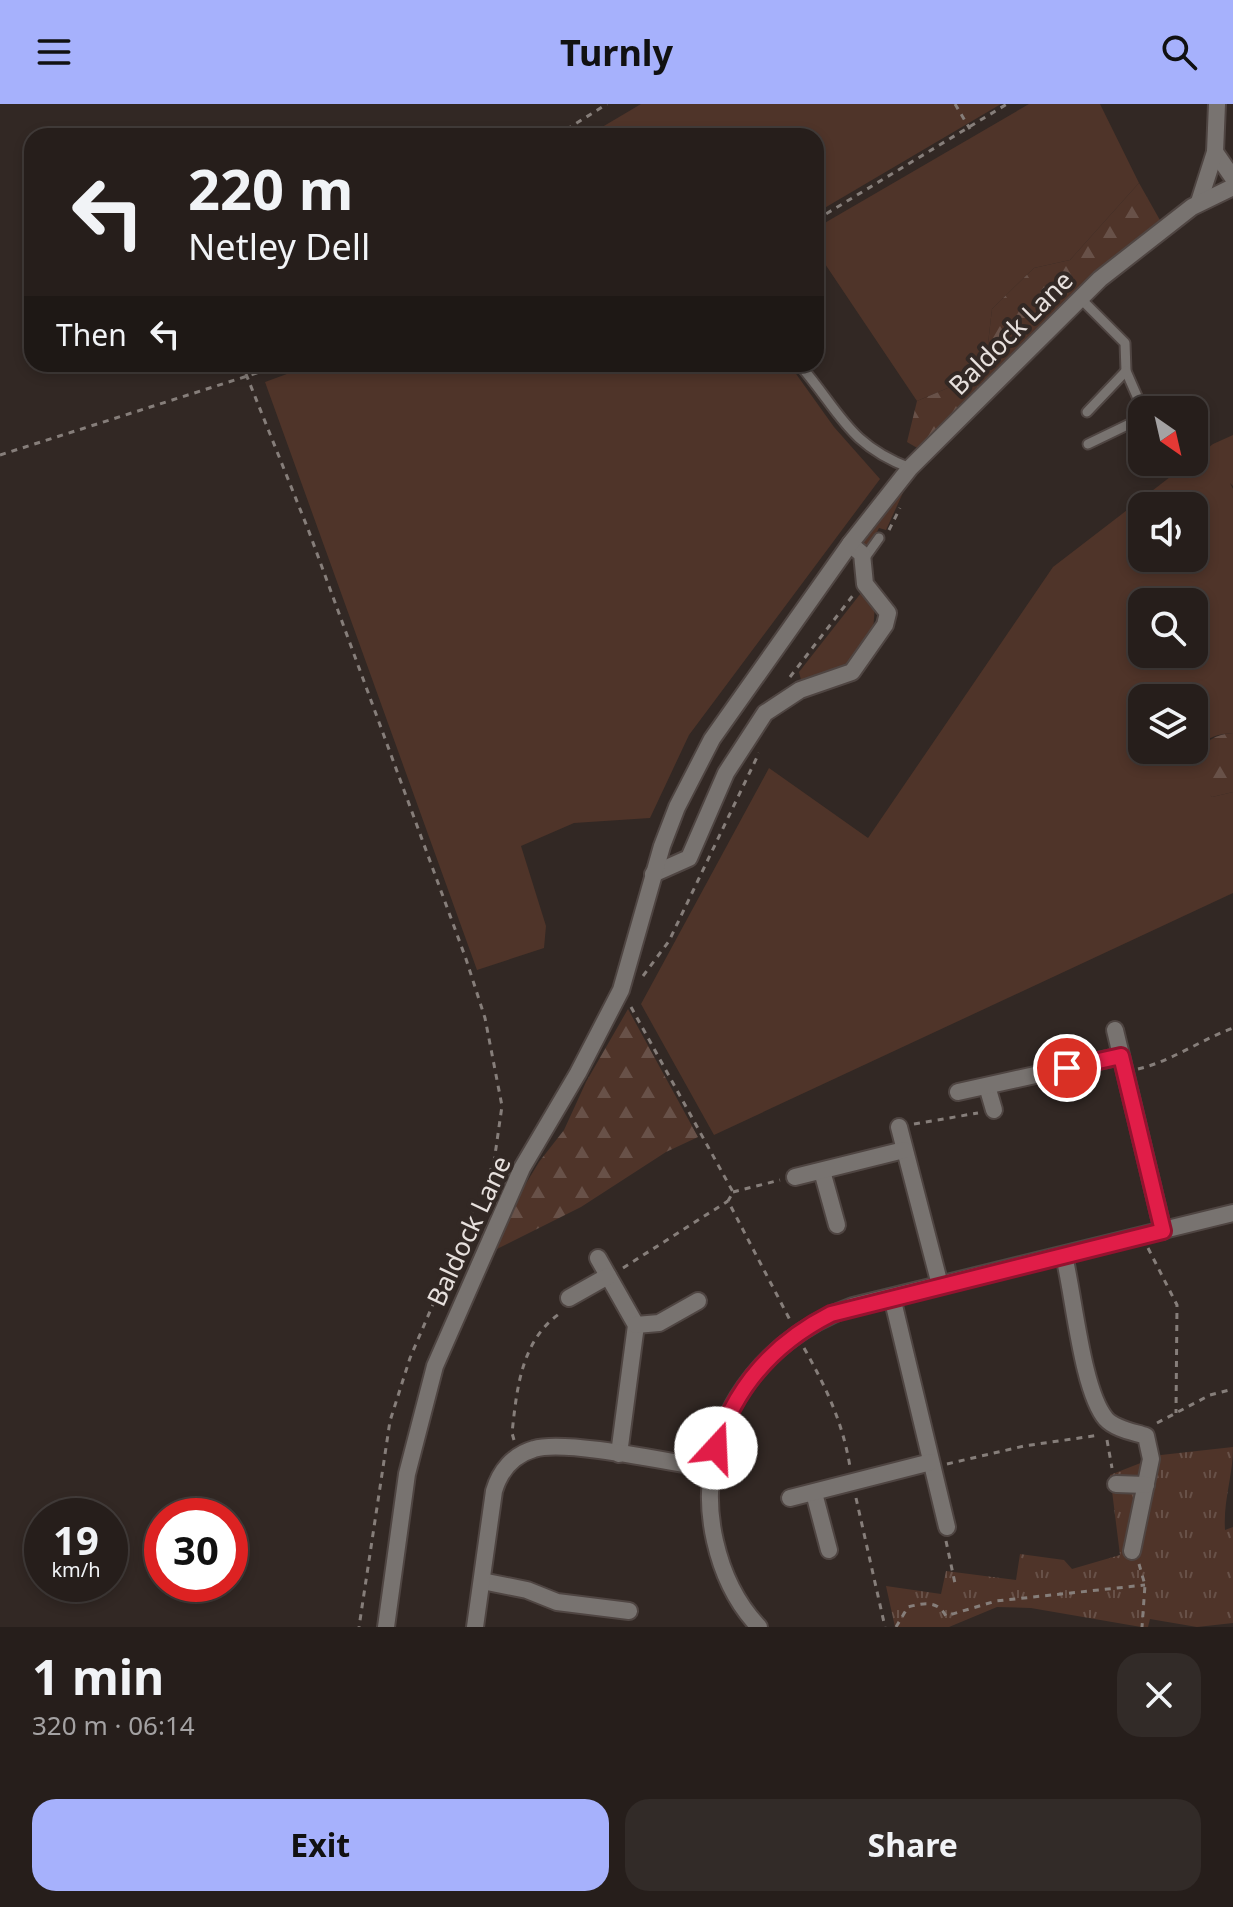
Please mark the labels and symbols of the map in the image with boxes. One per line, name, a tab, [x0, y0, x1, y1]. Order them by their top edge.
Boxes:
street label: Baldock Lane	[940, 262, 1080, 402]
north arrow	[1128, 396, 1208, 476]
pin	[1033, 1034, 1101, 1102]
street label: Baldock Lane	[418, 1150, 519, 1312]
position arrow	[674, 1406, 758, 1490]
speed limit sign: 30	[144, 1498, 248, 1602]

